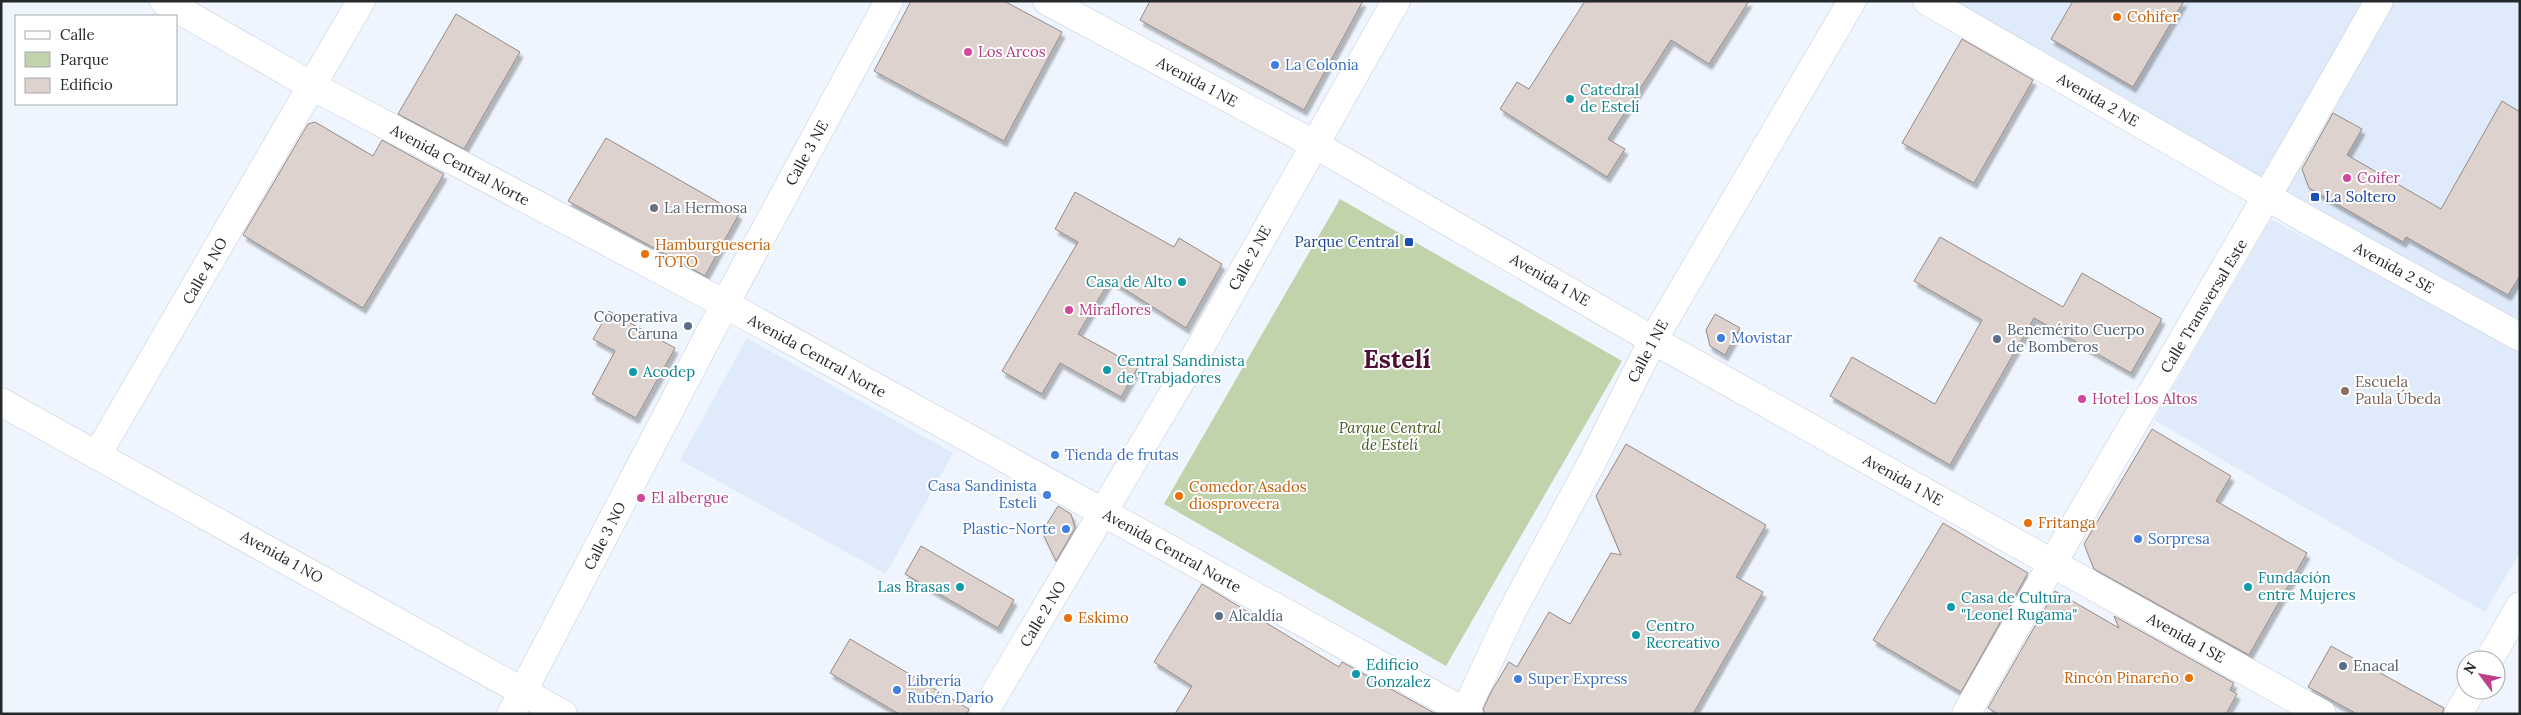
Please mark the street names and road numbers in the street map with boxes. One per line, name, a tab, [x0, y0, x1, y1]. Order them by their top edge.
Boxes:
street label: Avenida 1 NE	[1153, 52, 1241, 111]
street label: Avenida 2 NE	[2053, 68, 2143, 131]
street label: Calle 3 NE	[781, 117, 832, 189]
street label: Avenida Central Norte	[387, 119, 533, 209]
street label: Calle 2 NE	[1224, 222, 1275, 294]
street label: Calle 4 NO	[178, 234, 231, 307]
street label: Calle Transversal Este	[2156, 235, 2251, 376]
street label: Avenida 2 SE	[2350, 237, 2438, 297]
street label: Avenida 1 NE	[1506, 249, 1593, 310]
street label: Avenida Central Norte	[744, 309, 890, 401]
street label: Calle 1 NE	[1623, 316, 1672, 386]
street label: Avenida 1 NE	[1859, 449, 1947, 509]
street label: Calle 3 NO	[579, 498, 630, 573]
street label: Avenida Central Norte	[1099, 504, 1245, 596]
street label: Avenida 1 NO	[237, 526, 327, 587]
street label: Calle 2 NO	[1015, 577, 1070, 650]
street label: Avenida 1 SE	[2143, 608, 2228, 667]

